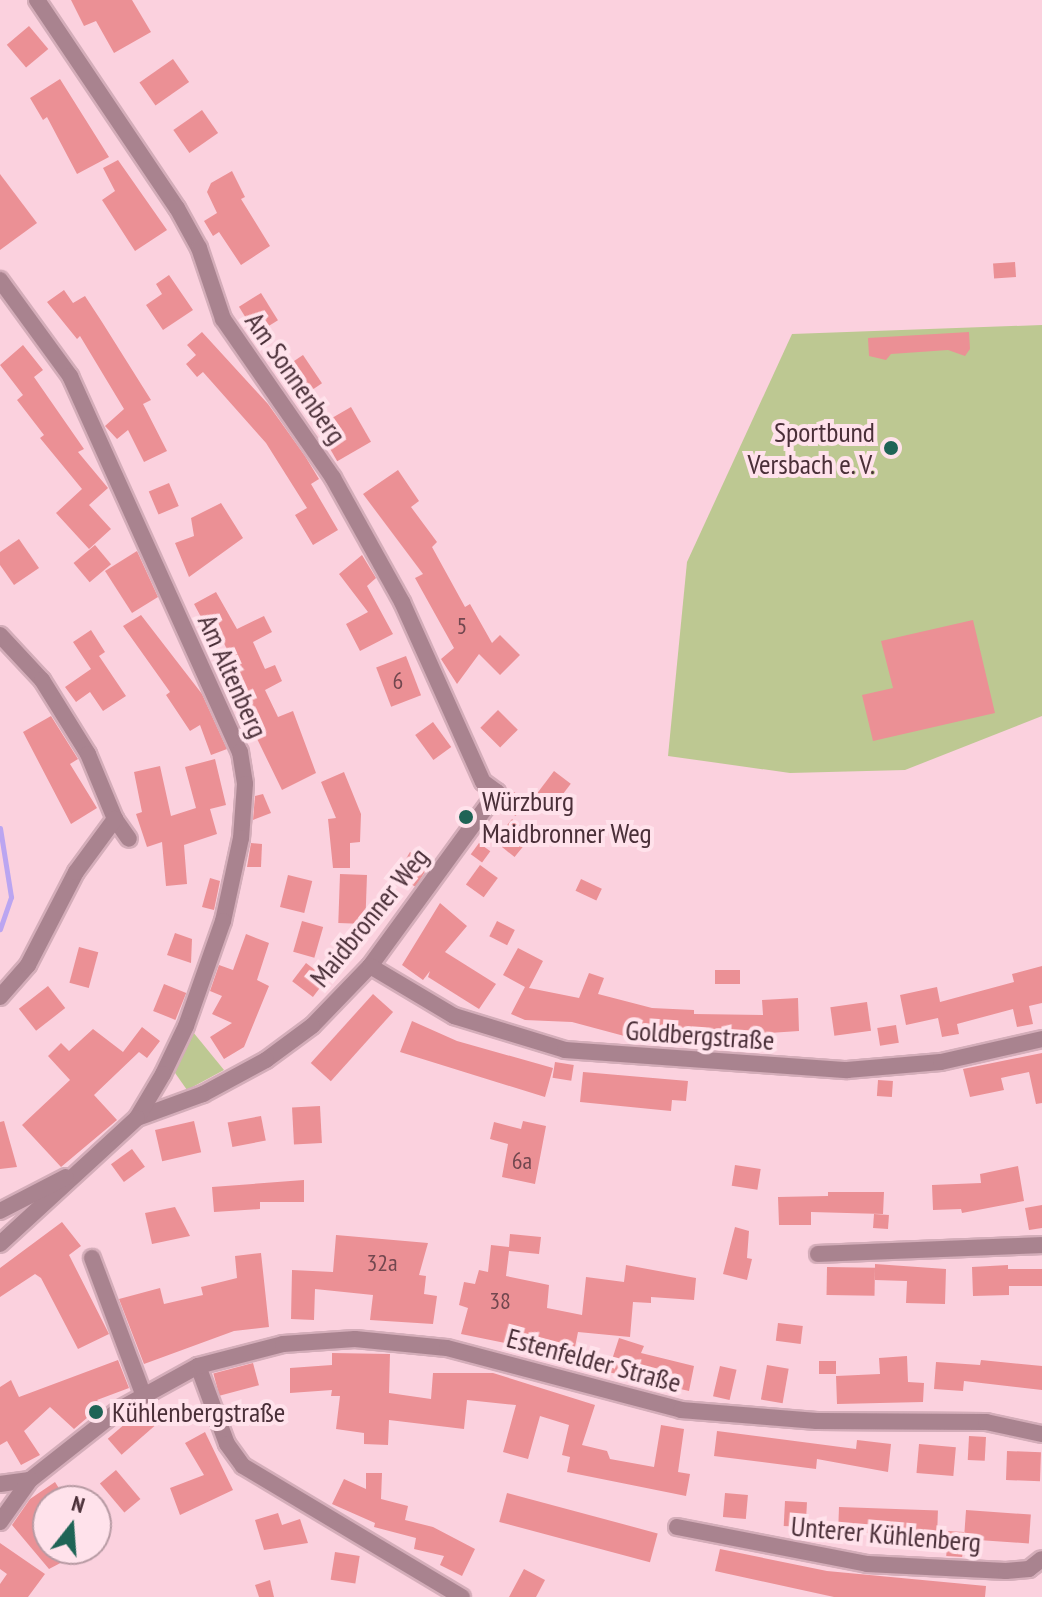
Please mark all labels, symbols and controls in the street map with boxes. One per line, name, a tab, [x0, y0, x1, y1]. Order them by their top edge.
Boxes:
street label: Am Sonnenberg	[238, 306, 354, 450]
place label: Sportbund Versbach e. V.	[745, 415, 875, 481]
marker: Sportbund Versbach e. V.	[882, 439, 900, 457]
street label: Am Altenberg	[191, 609, 275, 743]
house number: 5	[457, 612, 467, 640]
house number: 6	[393, 667, 403, 695]
place label: Würzburg Maidbronner Weg	[482, 784, 652, 850]
marker: Würzburg Maidbronner Weg	[457, 808, 475, 826]
street label: Maidbronner Weg	[302, 840, 436, 994]
street label: Goldbergstraße	[624, 1013, 776, 1057]
house number: 6a	[512, 1147, 532, 1175]
house number: 32a	[366, 1249, 398, 1277]
house number: 38	[489, 1287, 511, 1315]
street label: Estenfelder Straße	[503, 1321, 685, 1399]
place label: Kühlenbergstraße	[112, 1395, 285, 1429]
marker: Kühlenbergstraße	[87, 1403, 105, 1421]
north arrow	[32, 1485, 112, 1565]
text: N	[69, 1489, 88, 1519]
street label: Unterer Kühlenberg	[789, 1509, 983, 1559]

